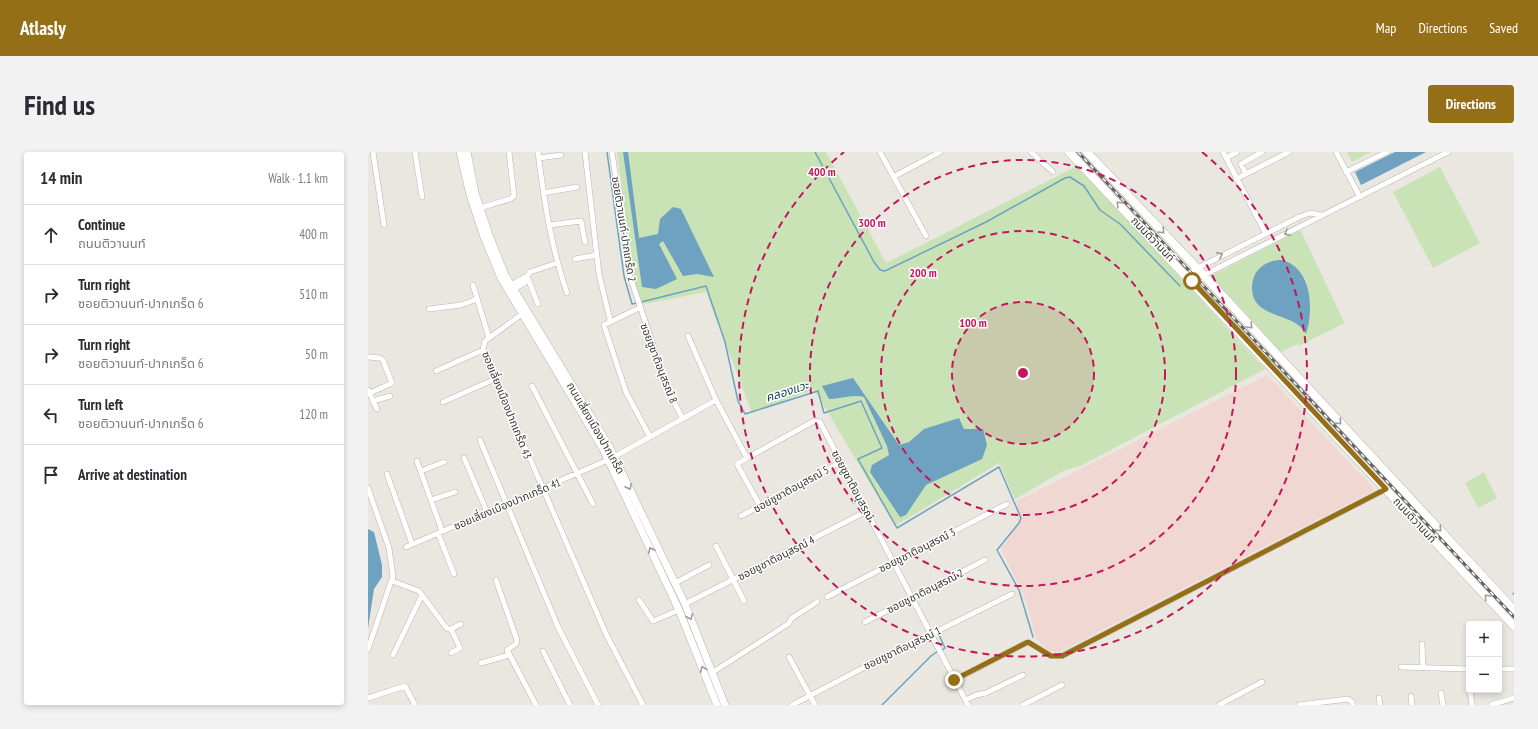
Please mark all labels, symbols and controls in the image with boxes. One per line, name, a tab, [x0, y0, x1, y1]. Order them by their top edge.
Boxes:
text: Atlasly	[20, 16, 66, 40]
text: Map	[1376, 19, 1396, 37]
text: Directions	[1418, 19, 1467, 37]
text: Saved	[1489, 19, 1518, 37]
button: Directions	[1428, 85, 1514, 123]
text: Find us	[24, 86, 95, 123]
text: 400 m	[808, 164, 836, 179]
text: 14 min	[40, 167, 82, 189]
text: Walk · 1.1 km	[268, 170, 328, 187]
street label: ซอยติวานนท์-ปากเกร็ด 2	[609, 175, 639, 283]
one-way arrow	[1116, 201, 1124, 209]
street label: ถนนติวานนท์	[1128, 214, 1178, 264]
text: Continue	[78, 215, 125, 234]
text: 300 m	[858, 215, 886, 230]
icon: ahead	[40, 224, 62, 246]
text: 400 m	[299, 226, 328, 243]
one-way arrow	[1157, 226, 1165, 234]
one-way arrow	[1284, 228, 1291, 236]
text: ถนนติวานนท์	[78, 235, 146, 252]
one-way arrow	[1216, 253, 1223, 260]
text: 200 m	[909, 265, 937, 280]
route start	[1183, 272, 1201, 290]
text: Turn right	[78, 275, 130, 294]
icon: right	[40, 284, 62, 306]
text: 510 m	[299, 286, 328, 303]
text: ซอยติวานนท์-ปากเกร็ด 6	[78, 295, 204, 312]
text: 100 m	[959, 315, 987, 330]
street label: ซอยชูชาติอนุสรณ์ 8	[637, 321, 681, 405]
one-way arrow	[1245, 322, 1252, 329]
text: Turn right	[78, 335, 130, 354]
icon: right	[40, 344, 62, 366]
text: 50 m	[305, 346, 328, 363]
street label: ซอยเลี่ยงเมืองปากเกร็ด 43	[479, 349, 536, 461]
text: ซอยติวานนท์-ปากเกร็ด 6	[78, 355, 204, 372]
centre of rings	[1016, 366, 1030, 380]
water label: คลองแวะ	[764, 377, 811, 405]
street label: ถนนเลี่ยงเมืองปากเกร็ด	[564, 379, 629, 476]
text: Turn left	[78, 395, 123, 414]
icon: left	[40, 404, 62, 426]
text: 120 m	[299, 406, 328, 423]
text: ซอยติวานนท์-ปากเกร็ด 6	[78, 415, 204, 432]
one-way arrow	[1334, 417, 1341, 424]
street label: ซอยชูชาติอนุสรณ์	[829, 448, 877, 522]
street label: ซอยชูชาติอนุสรณ์ 5	[751, 462, 831, 516]
icon: arrive	[40, 464, 62, 486]
text: Arrive at destination	[78, 465, 187, 484]
street label: ซอยเลี่ยงเมืองปากเกร็ด 41	[451, 474, 563, 533]
one-way arrow	[624, 483, 632, 490]
street label: ถนนติวานนท์	[1390, 494, 1440, 546]
one-way arrow	[1435, 524, 1442, 532]
street label: ซอยชูชาติอนุสรณ์ 3	[876, 525, 958, 575]
street label: ซอยชูชาติอนุสรณ์ 4	[735, 533, 817, 583]
one-way arrow	[648, 547, 656, 554]
street label: ซอยชูชาติอนุสรณ์ 2	[884, 566, 966, 616]
one-way arrow	[1485, 594, 1492, 602]
one-way arrow	[686, 614, 694, 621]
map controls	[1466, 621, 1502, 693]
button: +	[1466, 621, 1502, 657]
street label: ซอยชูชาติอนุสรณ์ 1	[861, 623, 943, 673]
button: −	[1466, 657, 1502, 693]
one-way arrow	[699, 665, 707, 672]
route end	[945, 671, 963, 689]

